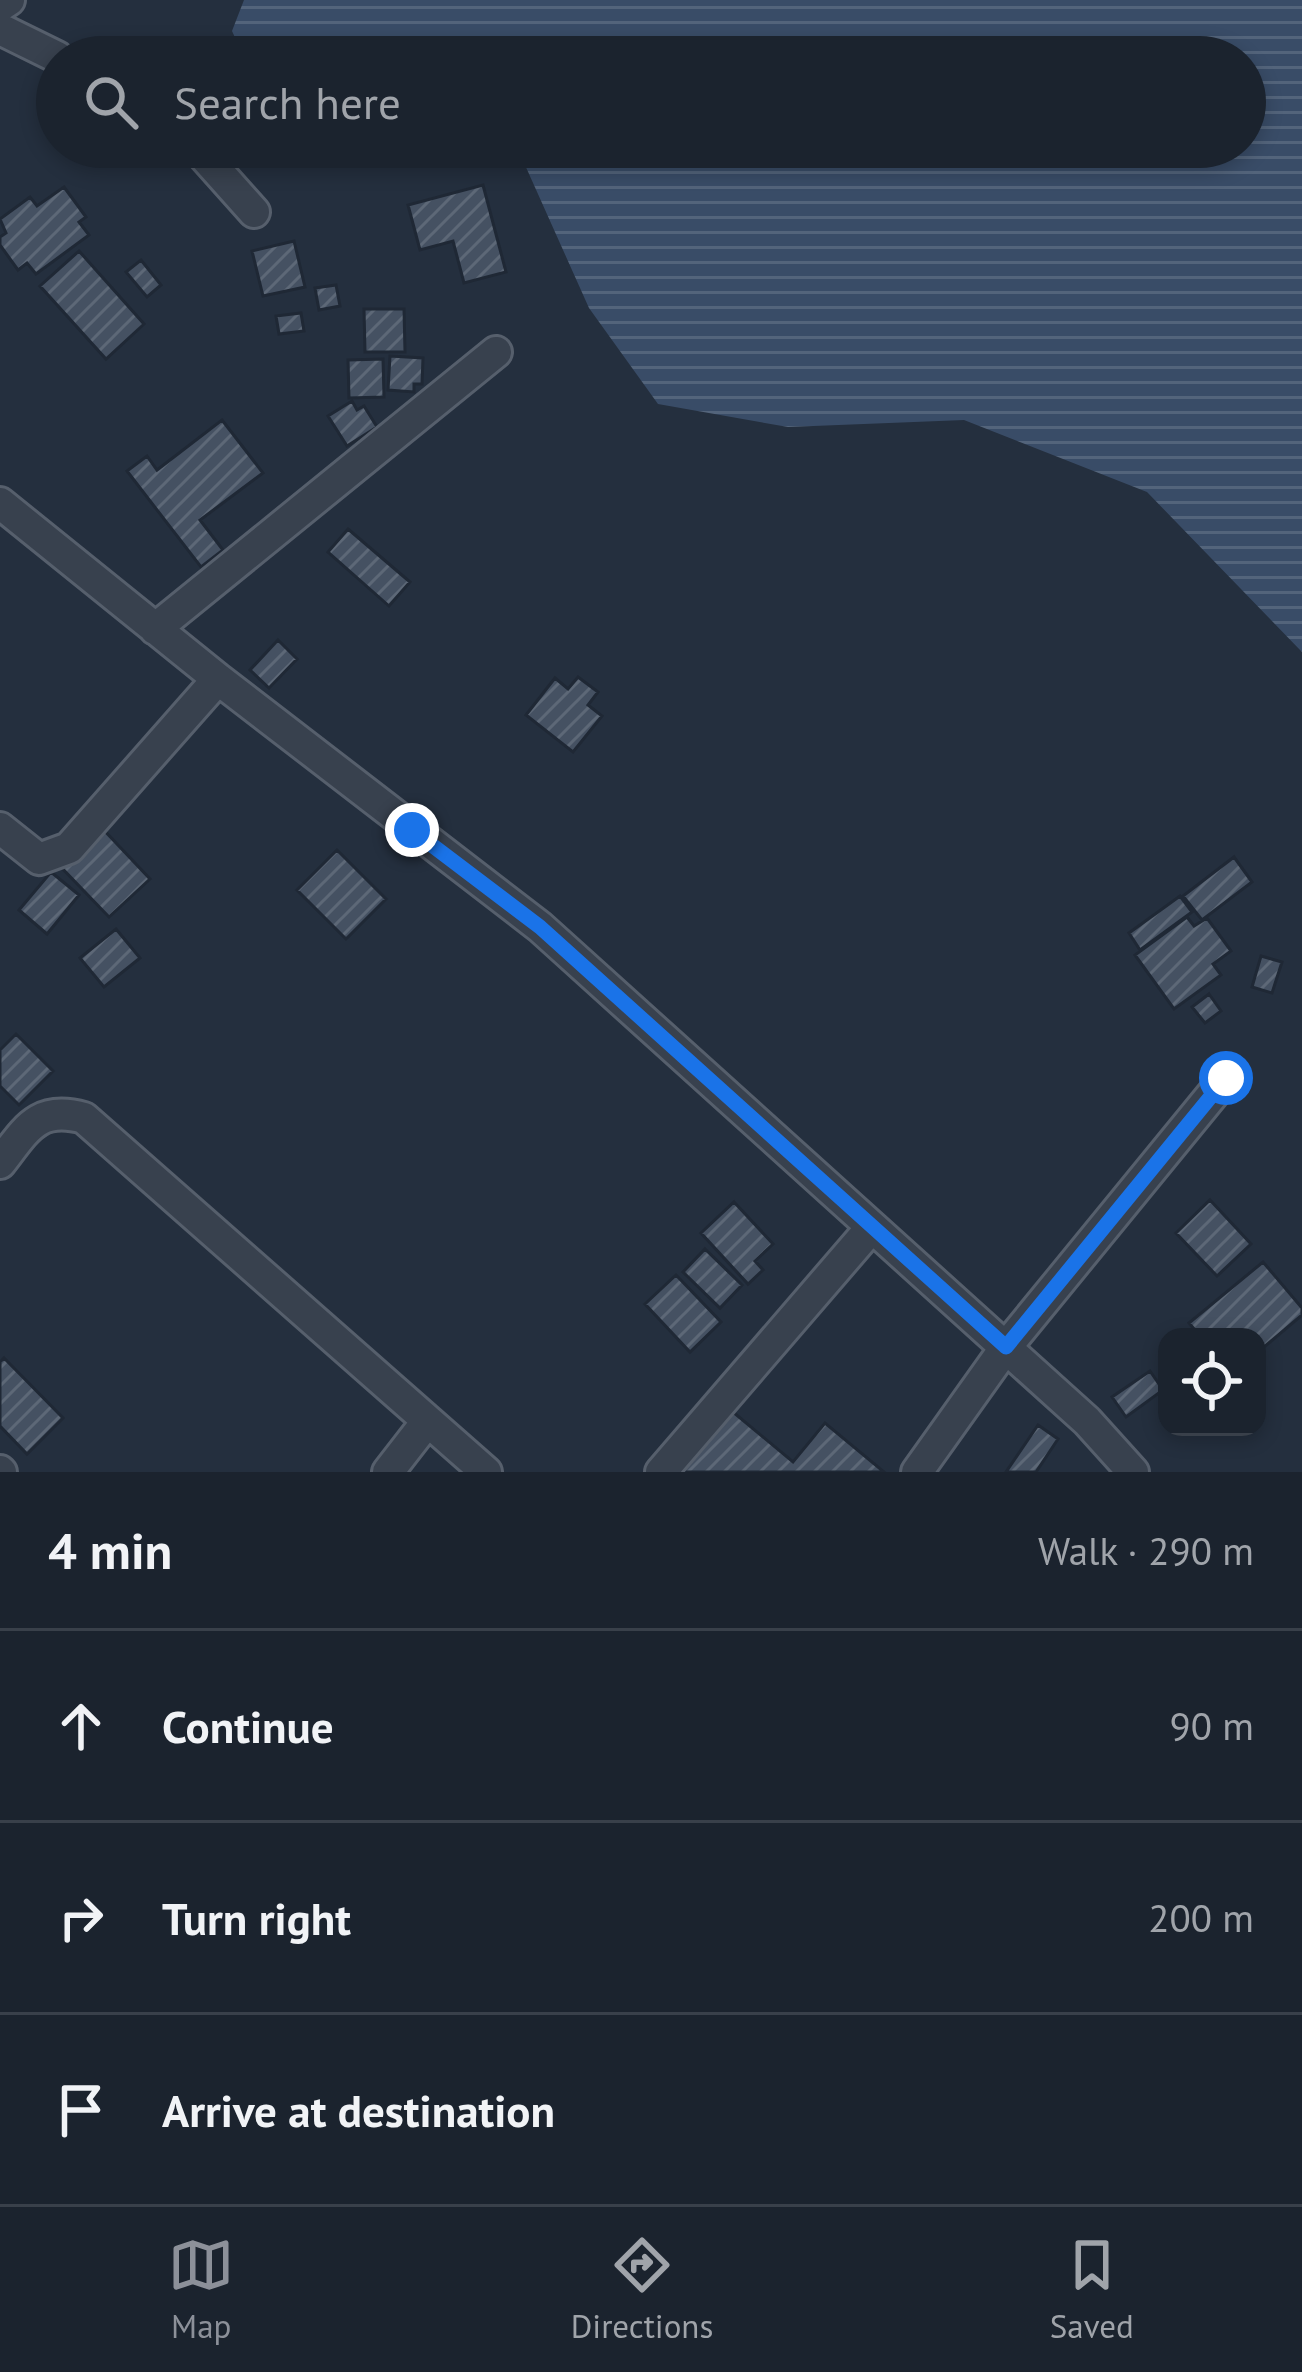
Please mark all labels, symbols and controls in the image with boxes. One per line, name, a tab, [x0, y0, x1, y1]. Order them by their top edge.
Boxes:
search box	[36, 36, 1266, 168]
icon: search	[78, 69, 144, 135]
text: Search here	[174, 73, 401, 131]
route end	[385, 803, 439, 857]
route start	[1199, 1051, 1253, 1105]
map controls	[1158, 1328, 1266, 1436]
button: locate	[1158, 1328, 1266, 1436]
text: 4 min	[48, 1517, 172, 1583]
text: Walk · 290 m	[1038, 1525, 1254, 1576]
icon: ahead	[48, 1693, 114, 1759]
text: Continue	[162, 1697, 334, 1755]
text: 90 m	[1169, 1700, 1254, 1751]
icon: right	[48, 1885, 114, 1951]
text: Turn right	[162, 1889, 351, 1947]
text: 200 m	[1148, 1892, 1254, 1943]
icon: arrive	[48, 2077, 114, 2143]
text: Arrive at destination	[162, 2081, 555, 2139]
tab: Map	[168, 2232, 234, 2347]
tab: Directions	[571, 2232, 713, 2347]
tab: Saved	[1050, 2232, 1134, 2347]

